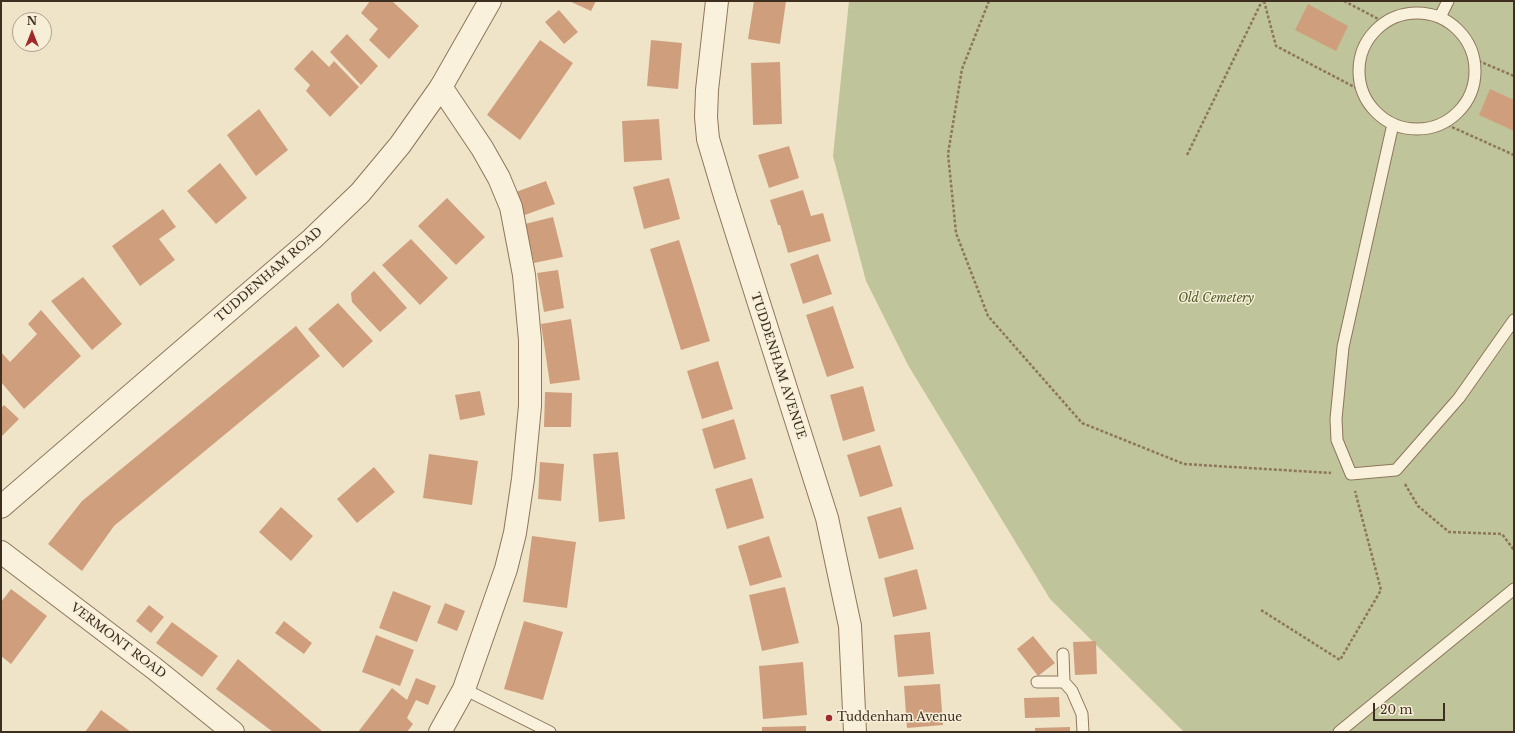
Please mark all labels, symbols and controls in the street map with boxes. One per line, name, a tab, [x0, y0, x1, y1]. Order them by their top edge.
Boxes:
north arrow	[12, 12, 52, 52]
text: N	[27, 14, 37, 28]
street label: TUDDENHAM ROAD	[212, 224, 326, 326]
street label: TUDDENHAM AVENUE	[747, 291, 809, 441]
park label: Old Cemetery	[1178, 292, 1254, 306]
street label: VERMONT ROAD	[67, 600, 169, 682]
scale bar	[1375, 695, 1447, 721]
text: 20 m	[1380, 702, 1412, 717]
place label: Tuddenham Avenue	[837, 711, 962, 725]
marker: Tuddenham Avenue	[824, 713, 834, 723]

